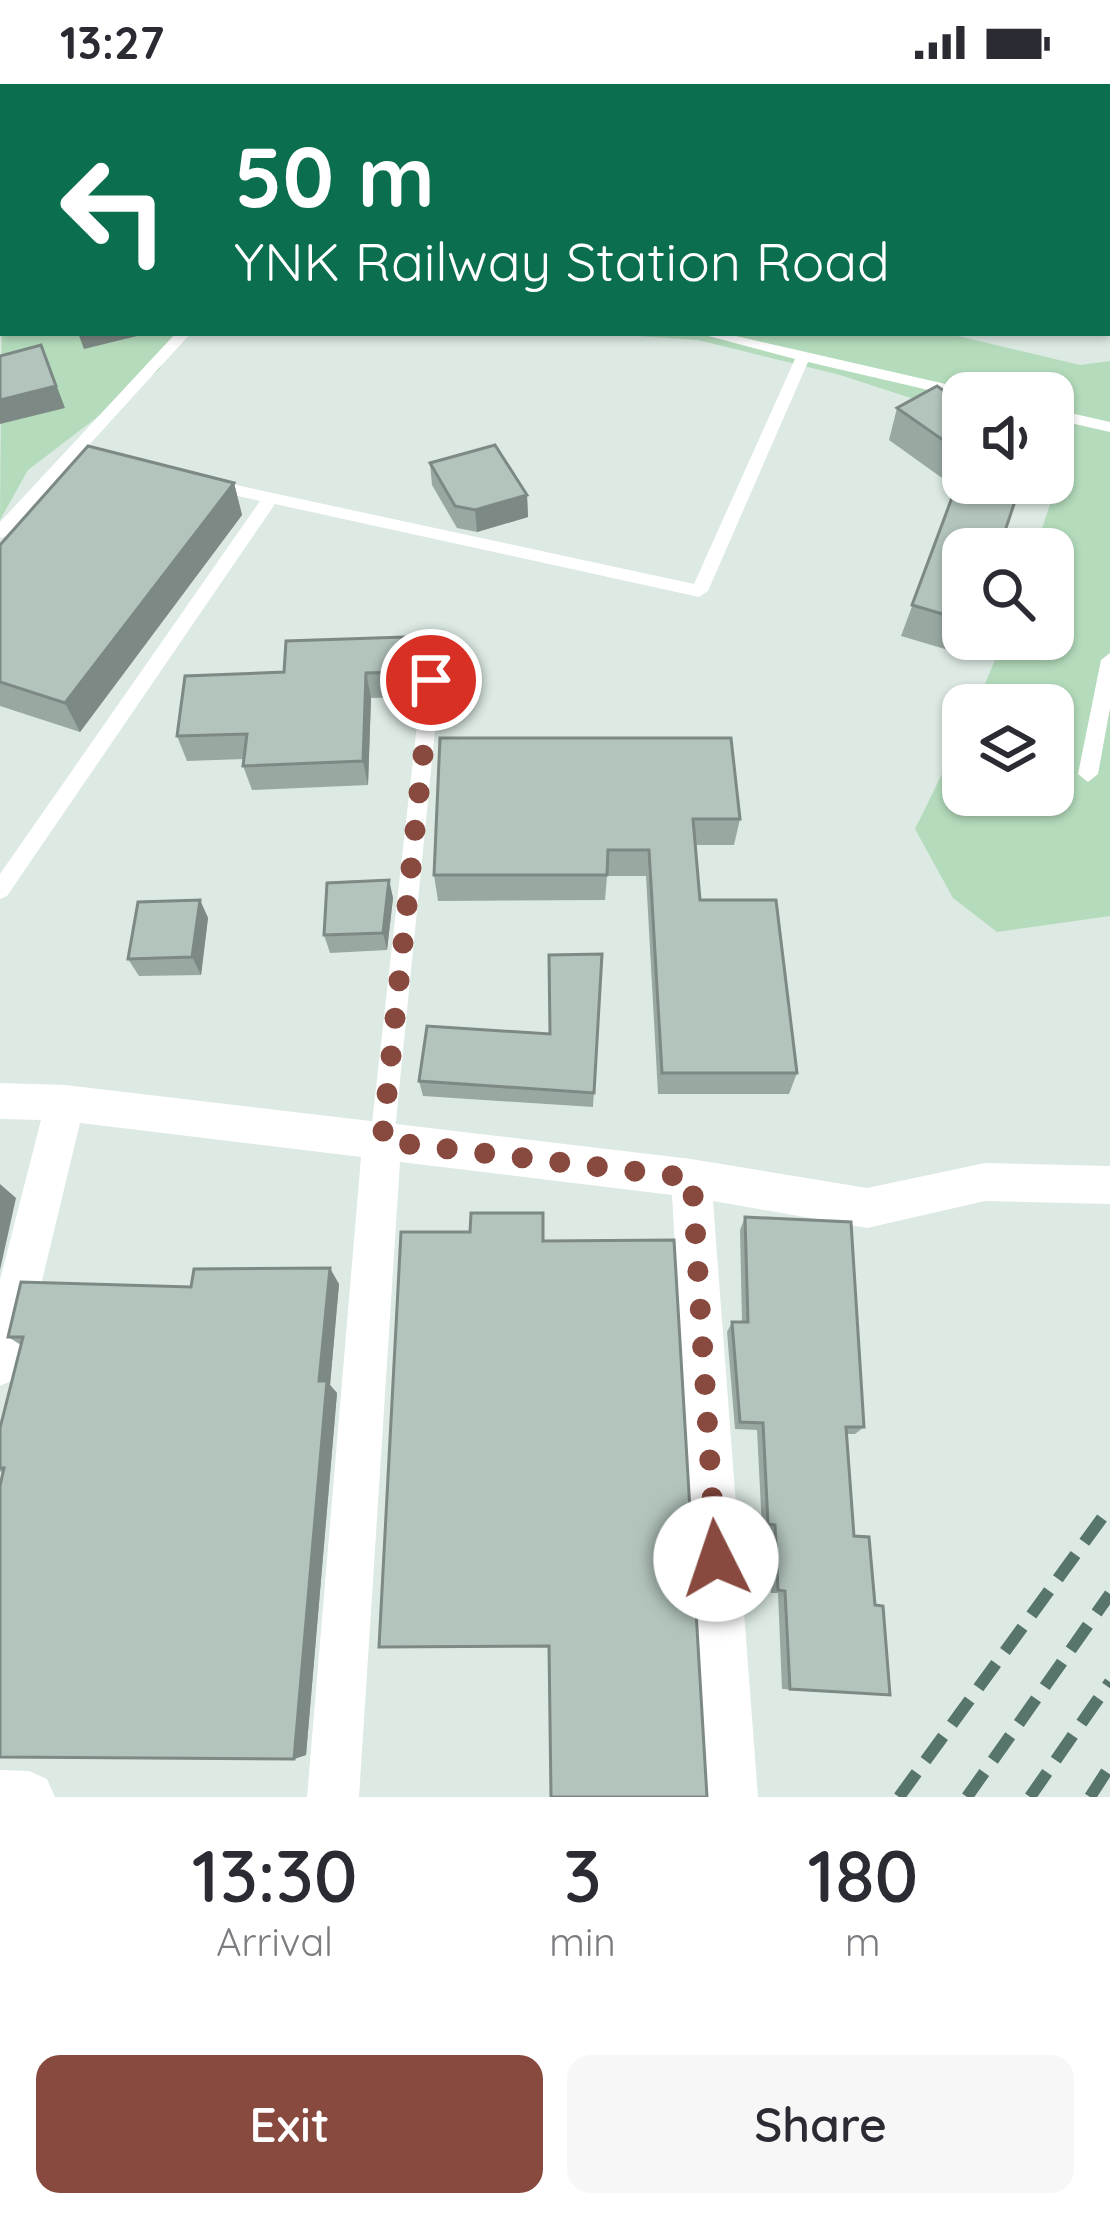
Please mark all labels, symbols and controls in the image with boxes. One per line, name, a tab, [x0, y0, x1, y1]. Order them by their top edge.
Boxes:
text: 13:27	[60, 14, 164, 70]
text: 50 m	[234, 123, 435, 228]
icon: left	[36, 132, 192, 288]
text: YNK Railway Station Road	[234, 227, 890, 295]
map controls	[942, 372, 1074, 816]
button: sound	[942, 372, 1074, 504]
button: search	[942, 528, 1074, 660]
pin	[380, 629, 482, 731]
icon: arrive	[398, 647, 464, 713]
button: layers	[942, 684, 1074, 816]
position arrow	[653, 1496, 779, 1622]
text: 13:30	[192, 1830, 358, 1920]
text: 3	[563, 1830, 602, 1920]
text: 180	[808, 1830, 918, 1920]
text: Arrival	[216, 1917, 333, 1966]
text: min	[549, 1917, 616, 1966]
text: m	[845, 1917, 881, 1966]
button: Exit	[36, 2055, 543, 2193]
button: Share	[567, 2055, 1074, 2193]

